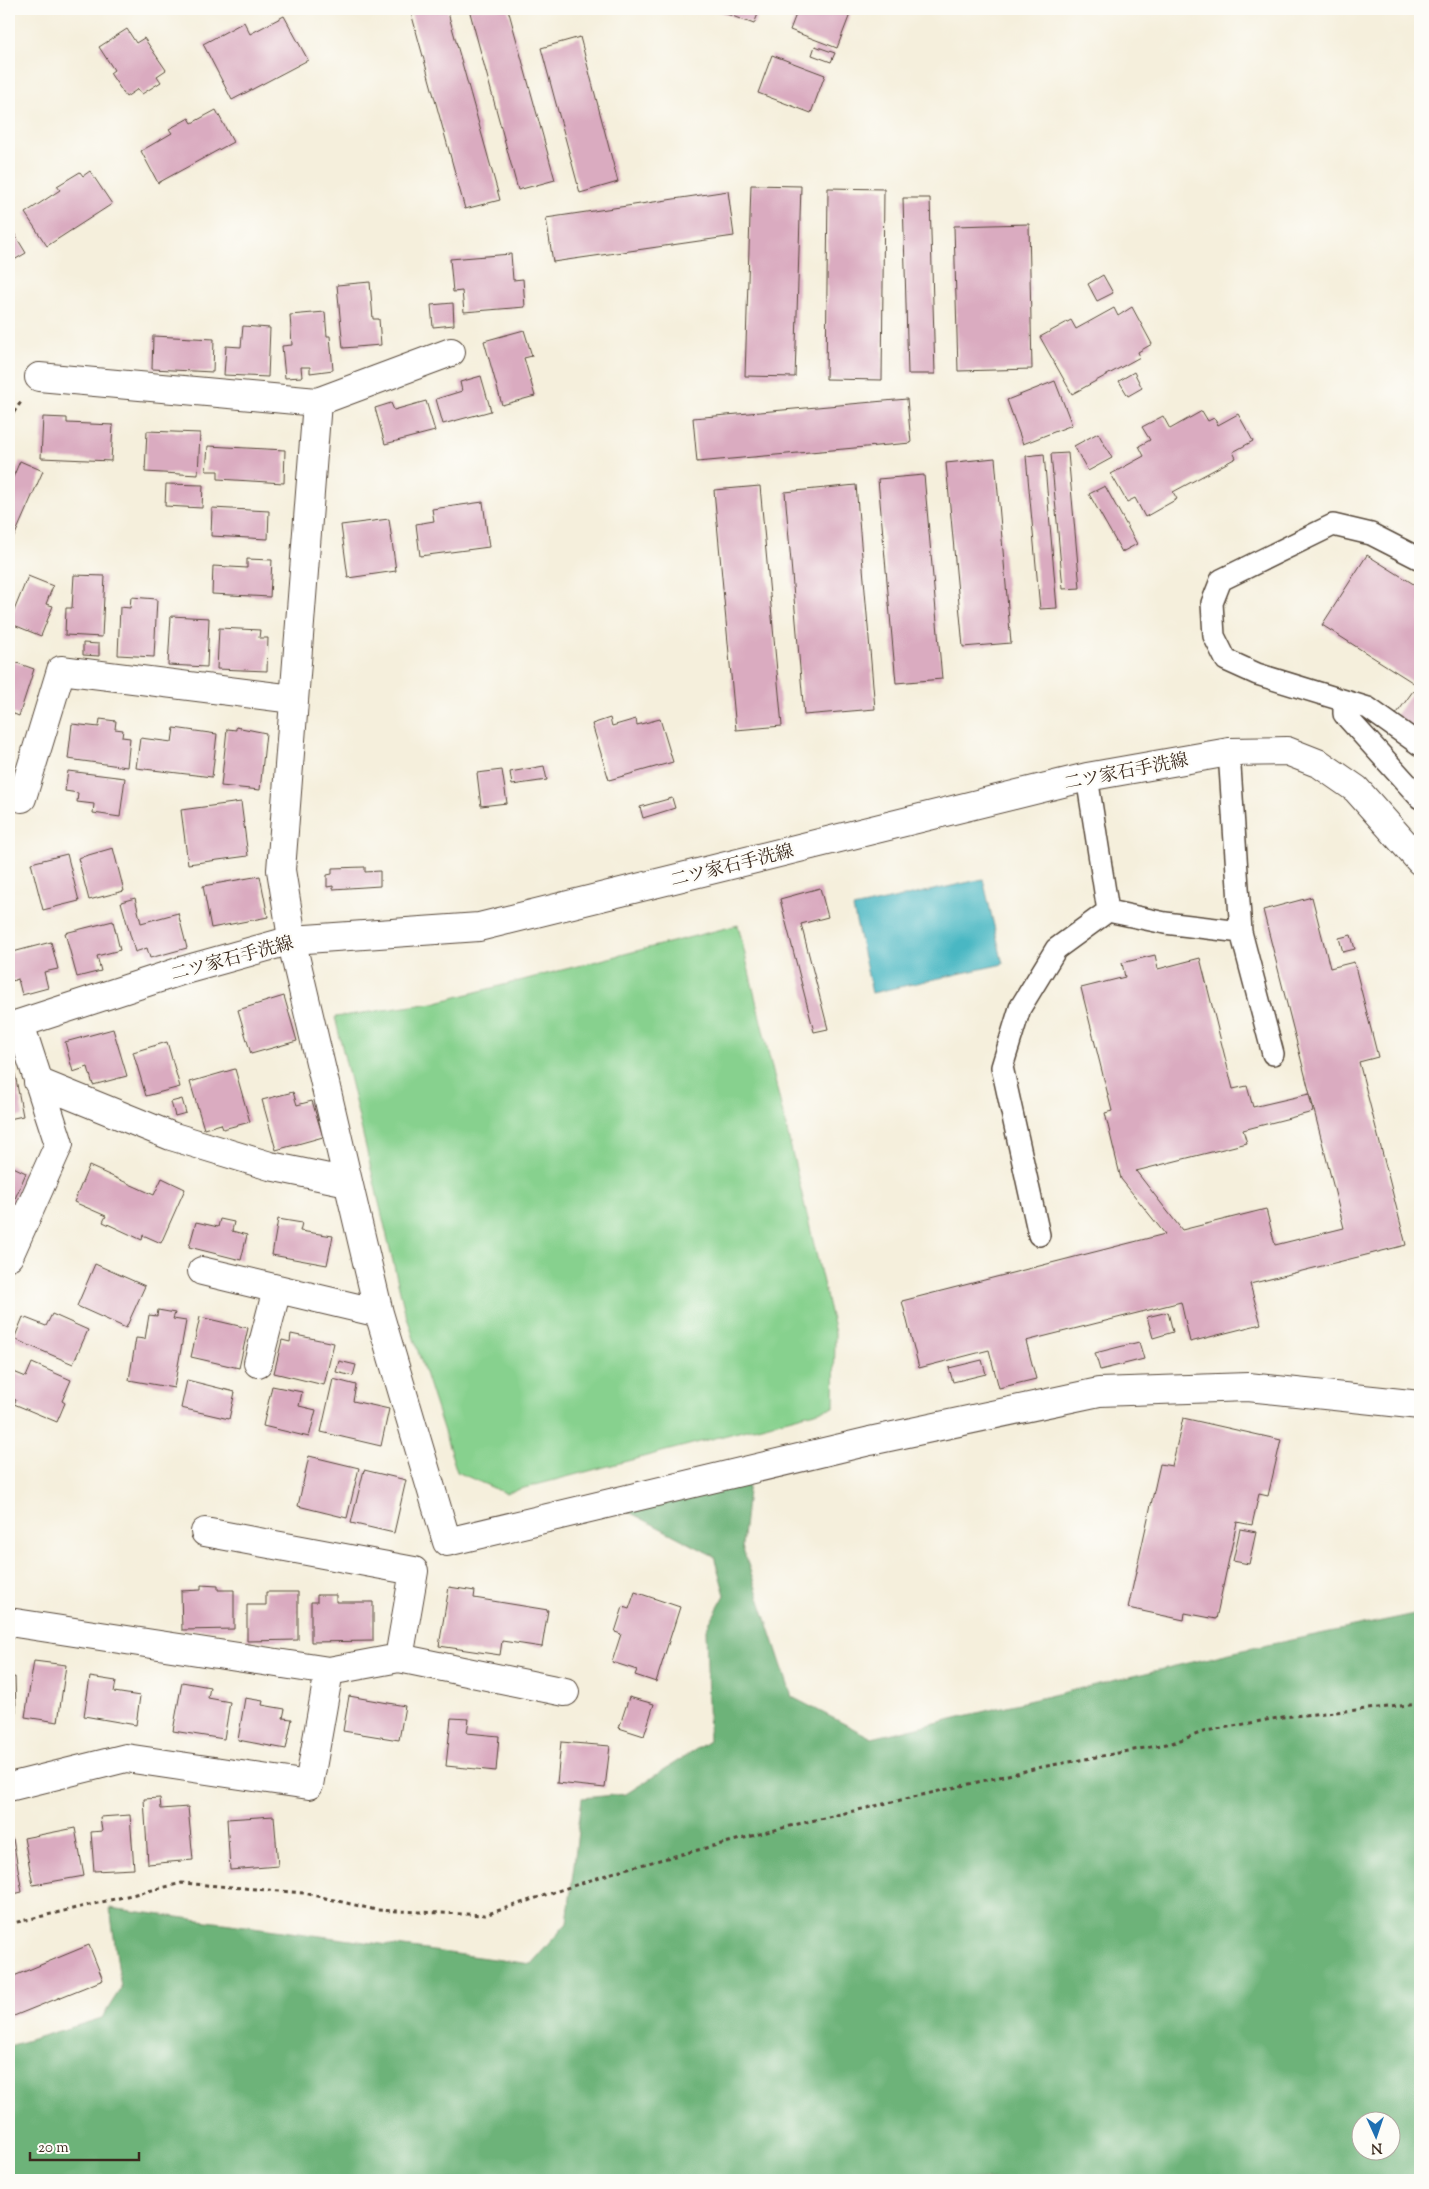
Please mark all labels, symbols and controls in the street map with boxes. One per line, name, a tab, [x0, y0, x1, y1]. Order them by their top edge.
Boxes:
street label: 二ツ家石手洗線	[1062, 748, 1191, 798]
street label: 二ツ家石手洗線	[668, 839, 797, 895]
street label: 二ツ家石手洗線	[168, 931, 297, 989]
north arrow	[1352, 2112, 1402, 2162]
scale bar	[30, 2129, 139, 2161]
text: N	[1370, 2137, 1383, 2157]
text: 20 m	[38, 2138, 69, 2159]

